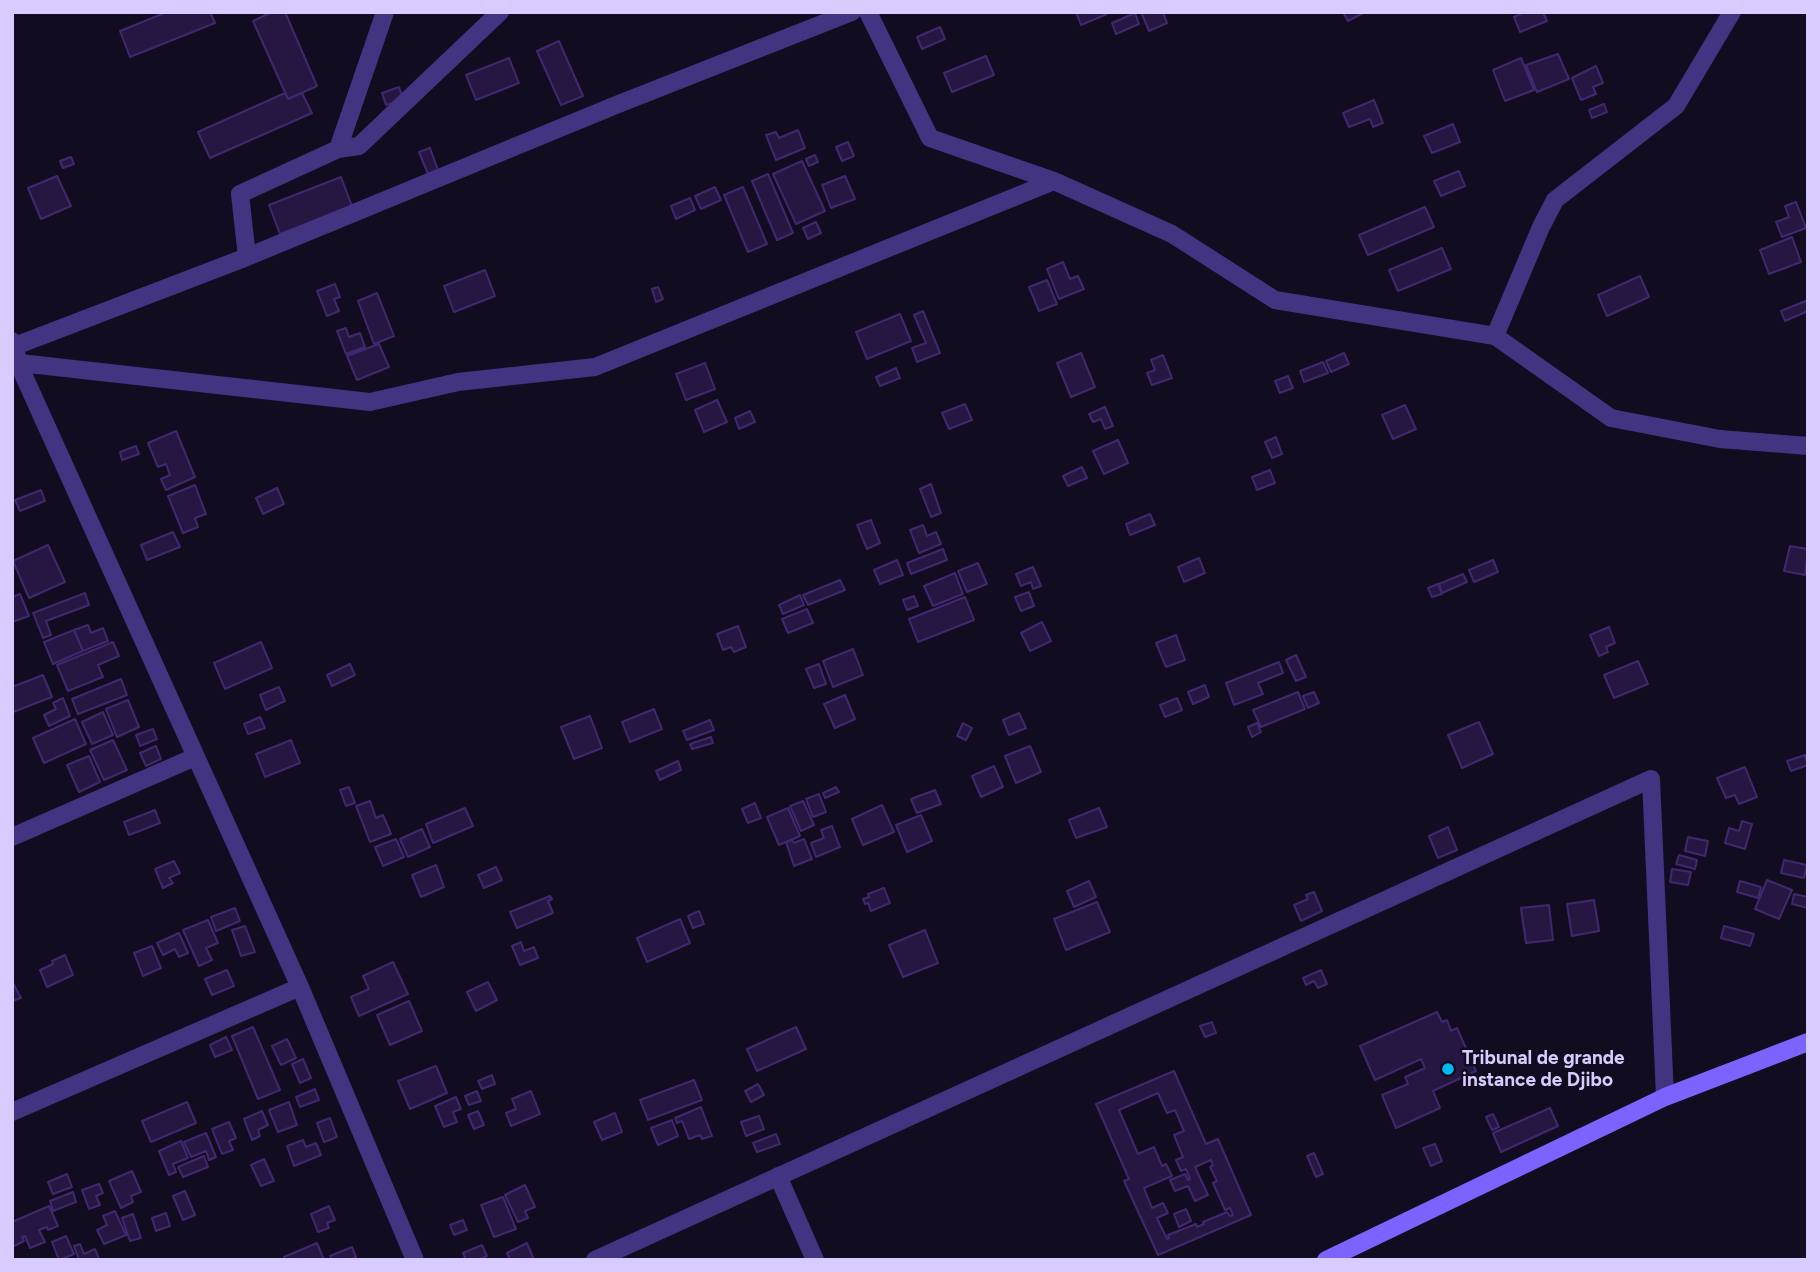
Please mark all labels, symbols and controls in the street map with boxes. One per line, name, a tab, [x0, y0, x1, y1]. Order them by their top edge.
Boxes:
place label: Tribunal de grande instance de Djibo	[1462, 1047, 1625, 1091]
marker: Tribunal de grande instance de Djibo	[1440, 1061, 1456, 1077]

